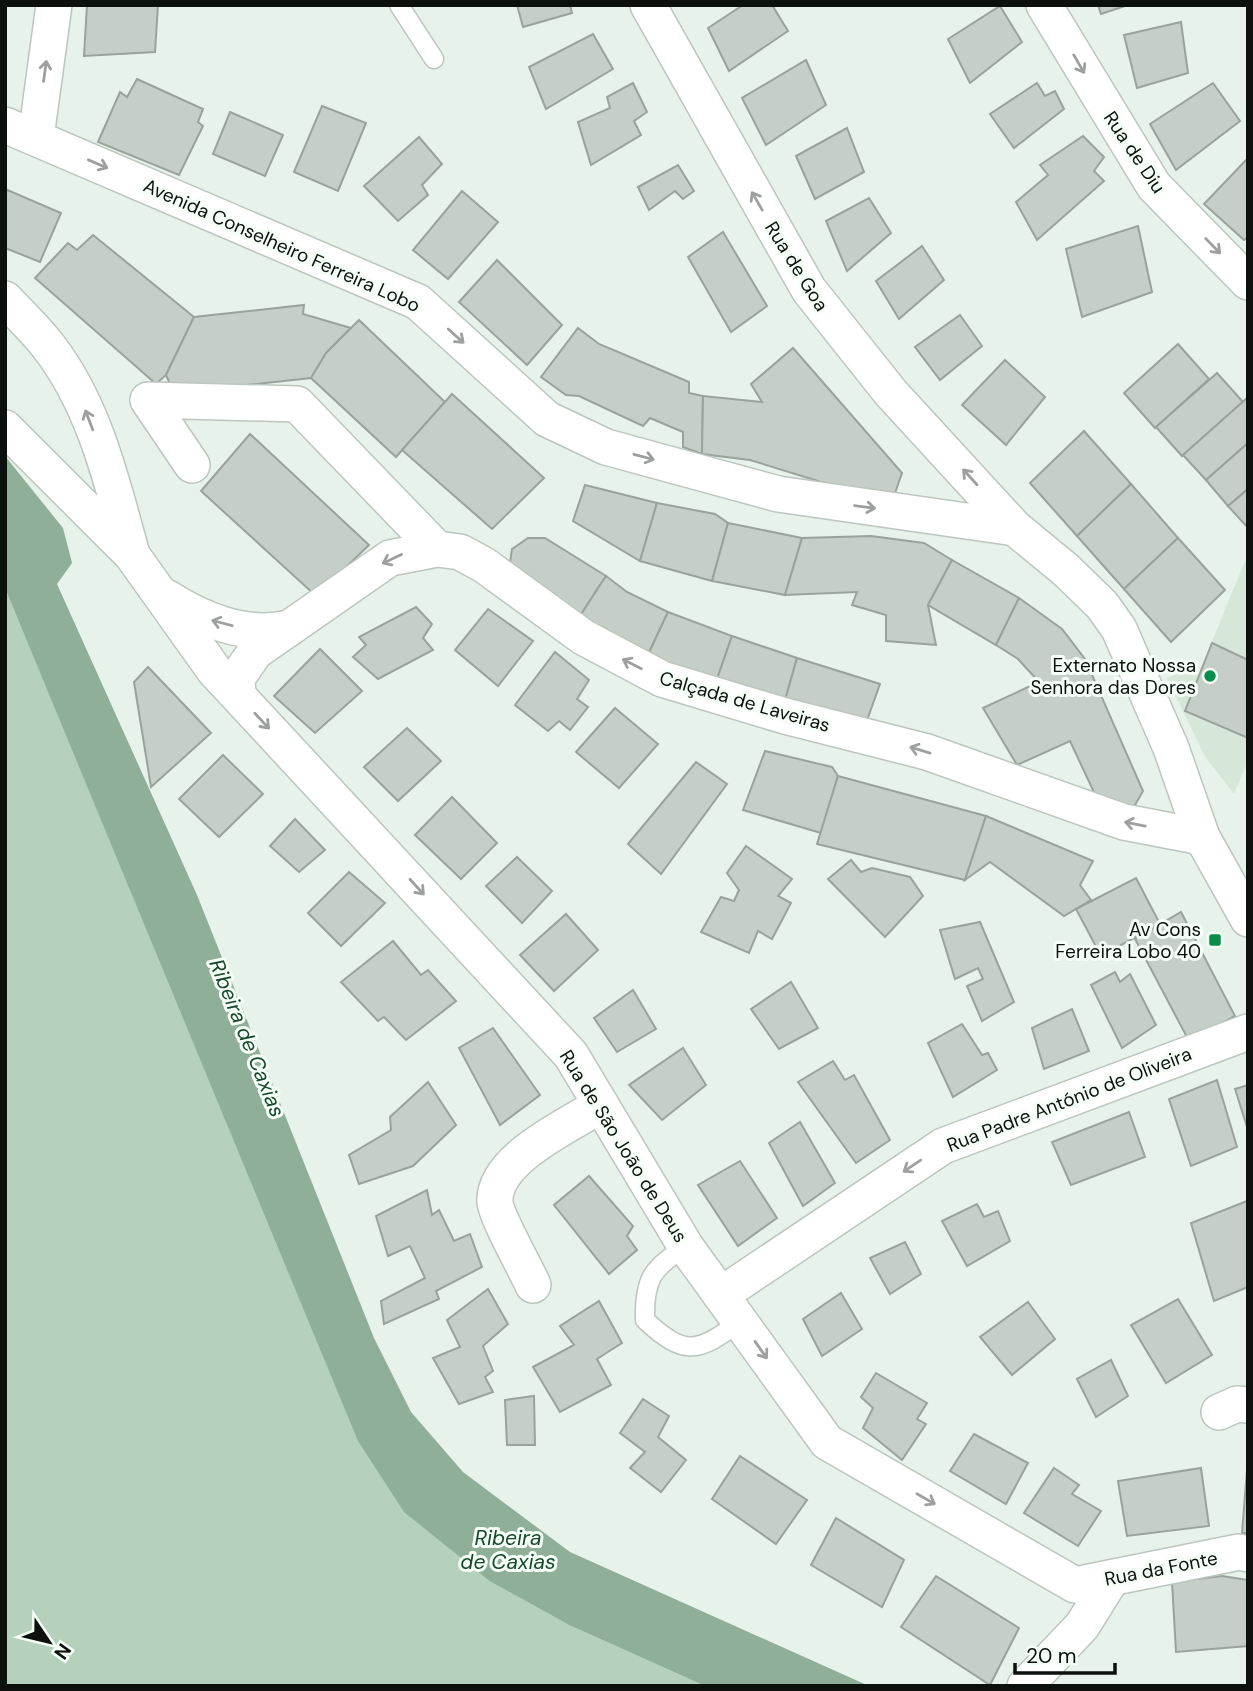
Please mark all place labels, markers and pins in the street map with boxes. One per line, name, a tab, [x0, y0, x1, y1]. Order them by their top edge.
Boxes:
place label: Externato Nossa Senhora das Dores	[1030, 653, 1196, 700]
marker: Externato Nossa Senhora das Dores	[1202, 668, 1218, 684]
place label: Av Cons Ferreira Lobo 40	[1055, 917, 1201, 964]
marker: Av Cons Ferreira Lobo 40	[1207, 932, 1223, 948]

